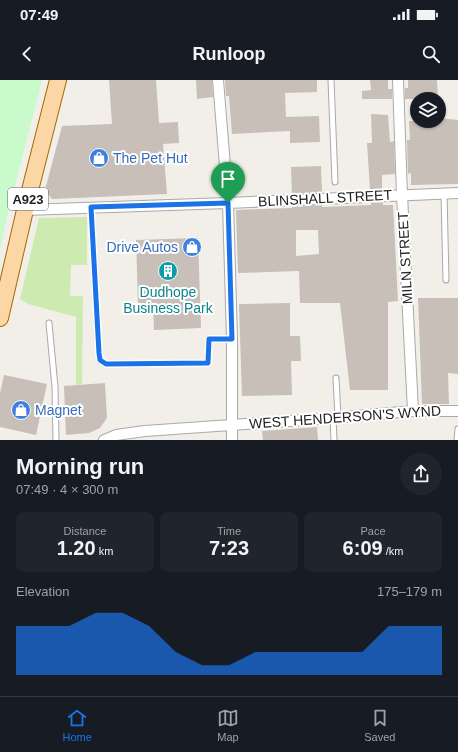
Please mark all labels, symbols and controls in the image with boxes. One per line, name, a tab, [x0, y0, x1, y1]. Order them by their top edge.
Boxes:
text: 07:49	[20, 6, 58, 23]
icon: back	[16, 43, 38, 65]
icon: search	[420, 43, 442, 65]
text: Runloop	[193, 44, 265, 64]
map controls	[410, 92, 446, 128]
button: layers	[410, 92, 446, 128]
shop icon: The Pet Hut	[88, 147, 110, 169]
place label: The Pet Hut	[113, 150, 188, 166]
pin	[211, 162, 245, 203]
icon: arrive	[217, 168, 239, 190]
street label: BLINSHALL STREET	[258, 186, 393, 209]
road number: A923	[8, 188, 48, 210]
street label: MILN STREET	[395, 211, 415, 305]
shop icon: Drive Autos	[181, 236, 203, 258]
place label: Drive Autos	[106, 239, 178, 255]
building icon: Dudhope Business Park	[157, 260, 179, 282]
place label: Dudhope Business Park	[123, 284, 214, 316]
shop icon: Magnet	[10, 399, 32, 421]
place label: Magnet	[35, 402, 82, 418]
street label: WEST HENDERSON'S WYND	[249, 402, 441, 432]
button: share	[400, 453, 442, 495]
text: Morning run	[16, 454, 144, 479]
text: 07:49 · 4 × 300 m	[16, 482, 118, 497]
text: Distance	[64, 525, 106, 537]
text: Time	[217, 525, 241, 537]
text: Pace	[360, 525, 386, 537]
text: 1.20	[57, 537, 96, 559]
text: 7:23	[209, 537, 249, 559]
text: 6:09	[343, 537, 383, 559]
text: km	[96, 545, 113, 557]
text: /km	[383, 545, 403, 557]
text: Elevation	[16, 584, 69, 599]
text: 175–179 m	[377, 584, 442, 599]
tab: Home	[63, 707, 92, 743]
tab: Map	[217, 707, 239, 743]
tab: Saved	[364, 707, 395, 743]

